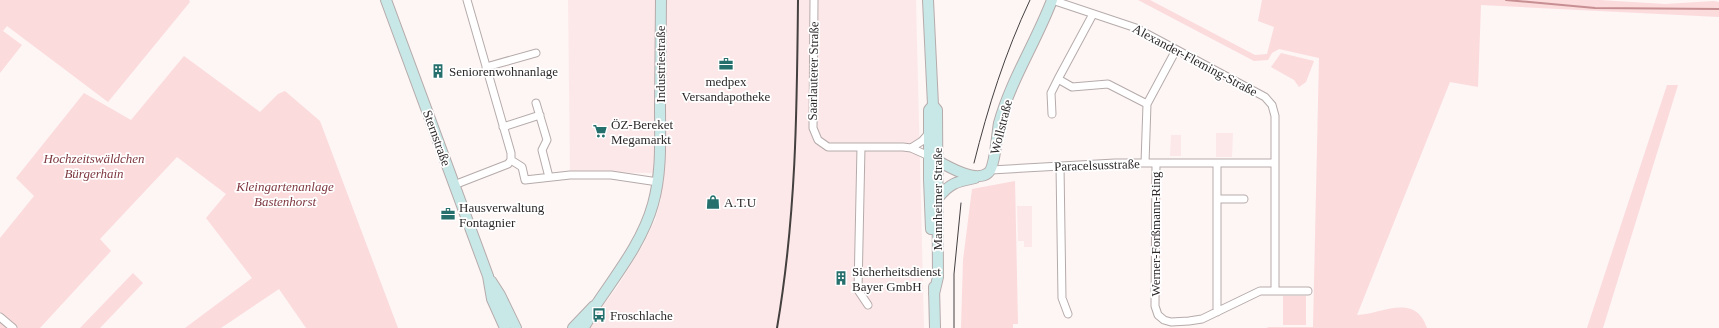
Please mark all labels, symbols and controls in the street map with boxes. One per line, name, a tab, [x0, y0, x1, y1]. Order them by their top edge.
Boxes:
street label: Saarlauterer Straße	[805, 21, 821, 121]
street label: Alexander-Fleming-Straße	[1130, 21, 1260, 99]
street label: Industriestraße	[653, 25, 668, 103]
office icon: medpex Versandapotheke	[718, 56, 734, 72]
building icon: Seniorenwohnanlage	[430, 63, 446, 79]
place label: Seniorenwohnanlage	[449, 64, 558, 79]
place label: medpex Versandapotheke	[682, 74, 771, 104]
street label: Wollstraße	[987, 98, 1015, 156]
street label: Sternstraße	[420, 108, 454, 168]
place label: ÖZ-Bereket Megamarkt	[611, 117, 673, 147]
supermarket icon: ÖZ-Bereket Megamarkt	[592, 123, 608, 139]
street label: Mannheimer Straße	[930, 147, 945, 250]
park label: Hochzeitswäldchen Bürgerhain	[42, 151, 145, 181]
street label: Paracelsusstraße	[1054, 156, 1140, 174]
street label: Werner-Forßmann-Ring	[1148, 171, 1163, 297]
park label: Kleingartenanlage Bastenhorst	[235, 179, 334, 209]
shop icon: A.T.U	[705, 194, 721, 210]
place label: A.T.U	[724, 195, 757, 210]
place label: Hausverwaltung Fontagnier	[459, 200, 545, 230]
office icon: Hausverwaltung Fontagnier	[440, 206, 456, 222]
place label: Sicherheitsdienst Bayer GmbH	[852, 264, 941, 294]
building icon: Sicherheitsdienst Bayer GmbH	[833, 270, 849, 286]
bus stop icon: Froschlache	[591, 307, 607, 323]
place label: Froschlache	[610, 308, 673, 323]

